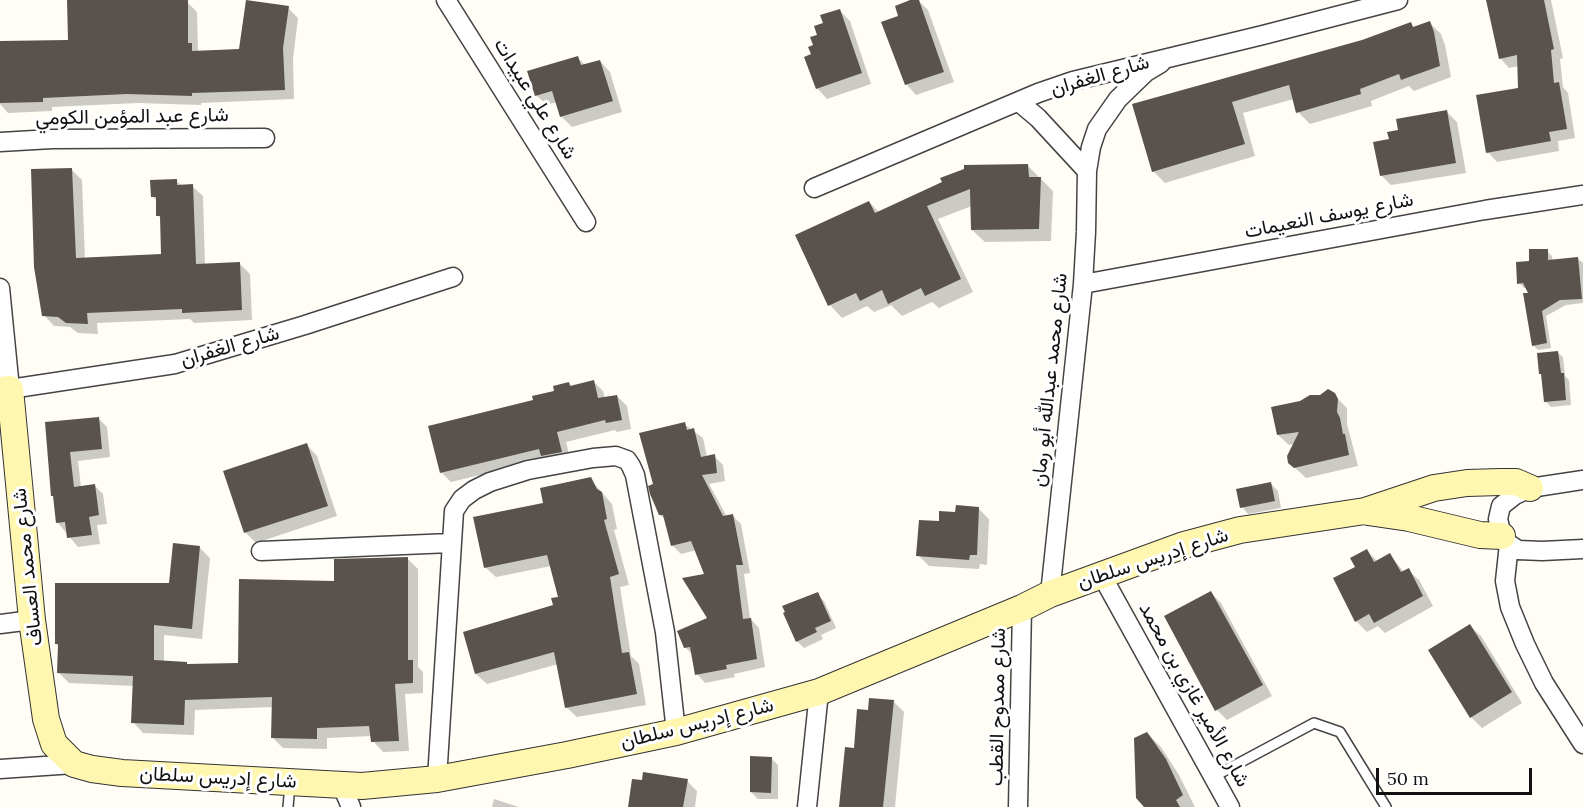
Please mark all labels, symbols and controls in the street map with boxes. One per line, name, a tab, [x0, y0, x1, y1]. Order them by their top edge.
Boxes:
street label: شارع علي عبيدات	[488, 34, 582, 164]
street label: شارع الغفران	[1048, 50, 1152, 102]
street label: شارع عبد المؤمن الكومي	[35, 103, 229, 131]
street label: شارع يوسف النعيمات	[1243, 188, 1415, 244]
street label: شارع محمد عبدالله أبو رمان	[1027, 272, 1073, 488]
street label: شارع الغفران	[178, 321, 282, 373]
street label: شارع محمد العساف	[8, 487, 48, 647]
street label: شارع إدريس سلطان	[1075, 523, 1231, 595]
street label: شارع الأمير غازي بن محمد	[1133, 599, 1255, 791]
street label: شارع ممدوح القطب	[985, 628, 1011, 786]
street label: شارع إدريس سلطان	[618, 693, 776, 755]
scale bar	[1379, 756, 1535, 794]
street label: شارع إدريس سلطان	[139, 762, 297, 794]
text: 50 m	[1387, 767, 1429, 790]

